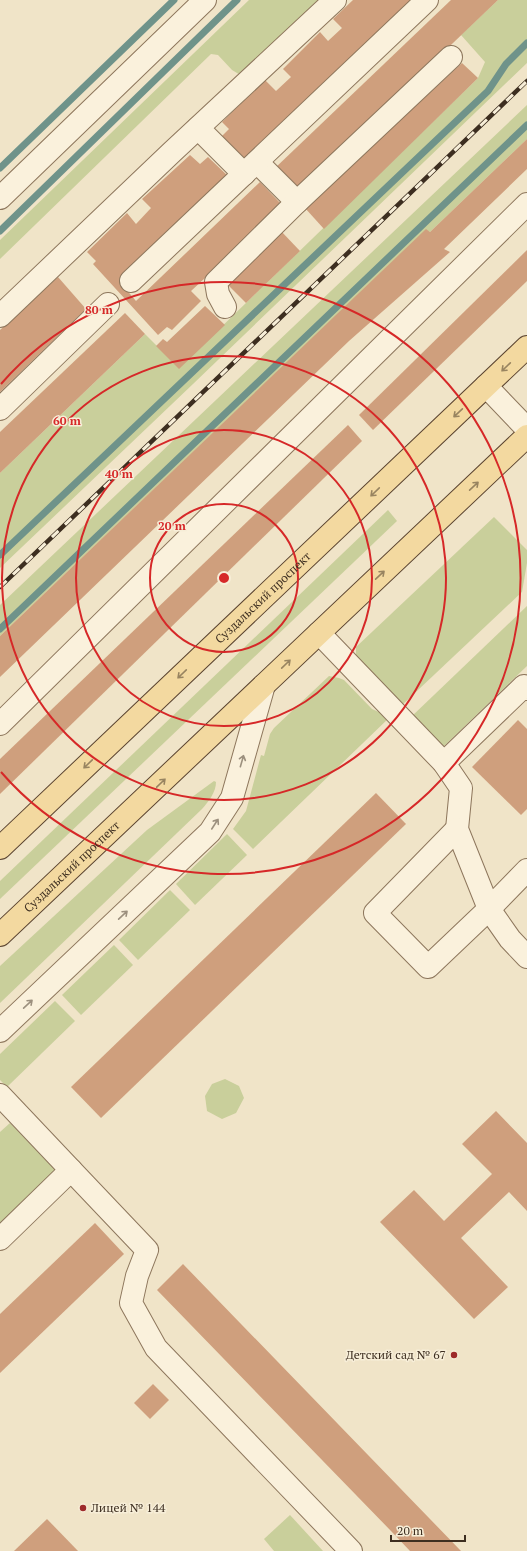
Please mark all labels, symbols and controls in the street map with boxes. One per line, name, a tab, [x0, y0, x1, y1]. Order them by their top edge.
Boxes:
text: 80 m	[85, 302, 113, 317]
one-way arrow	[502, 362, 512, 371]
one-way arrow	[453, 408, 463, 418]
text: 60 m	[53, 413, 81, 428]
text: 40 m	[105, 466, 133, 481]
one-way arrow	[469, 482, 479, 491]
one-way arrow	[370, 487, 380, 497]
text: 20 m	[158, 518, 186, 533]
street label: Суздальский проспект	[212, 549, 314, 647]
one-way arrow	[375, 570, 385, 580]
centre of rings	[217, 571, 231, 585]
one-way arrow	[280, 660, 291, 669]
one-way arrow	[177, 670, 187, 679]
one-way arrow	[239, 755, 247, 768]
one-way arrow	[83, 759, 93, 769]
one-way arrow	[156, 779, 166, 788]
street label: Суздальский проспект	[20, 818, 123, 915]
one-way arrow	[211, 819, 219, 830]
one-way arrow	[118, 910, 128, 919]
one-way arrow	[23, 999, 33, 1009]
place label: Детский сад № 67	[346, 1347, 446, 1362]
marker: Детский сад № 67	[449, 1350, 459, 1360]
place label: Лицей № 144	[90, 1500, 166, 1515]
marker: Лицей № 144	[78, 1503, 88, 1513]
scale bar	[391, 1517, 465, 1543]
text: 20 m	[397, 1523, 424, 1538]

